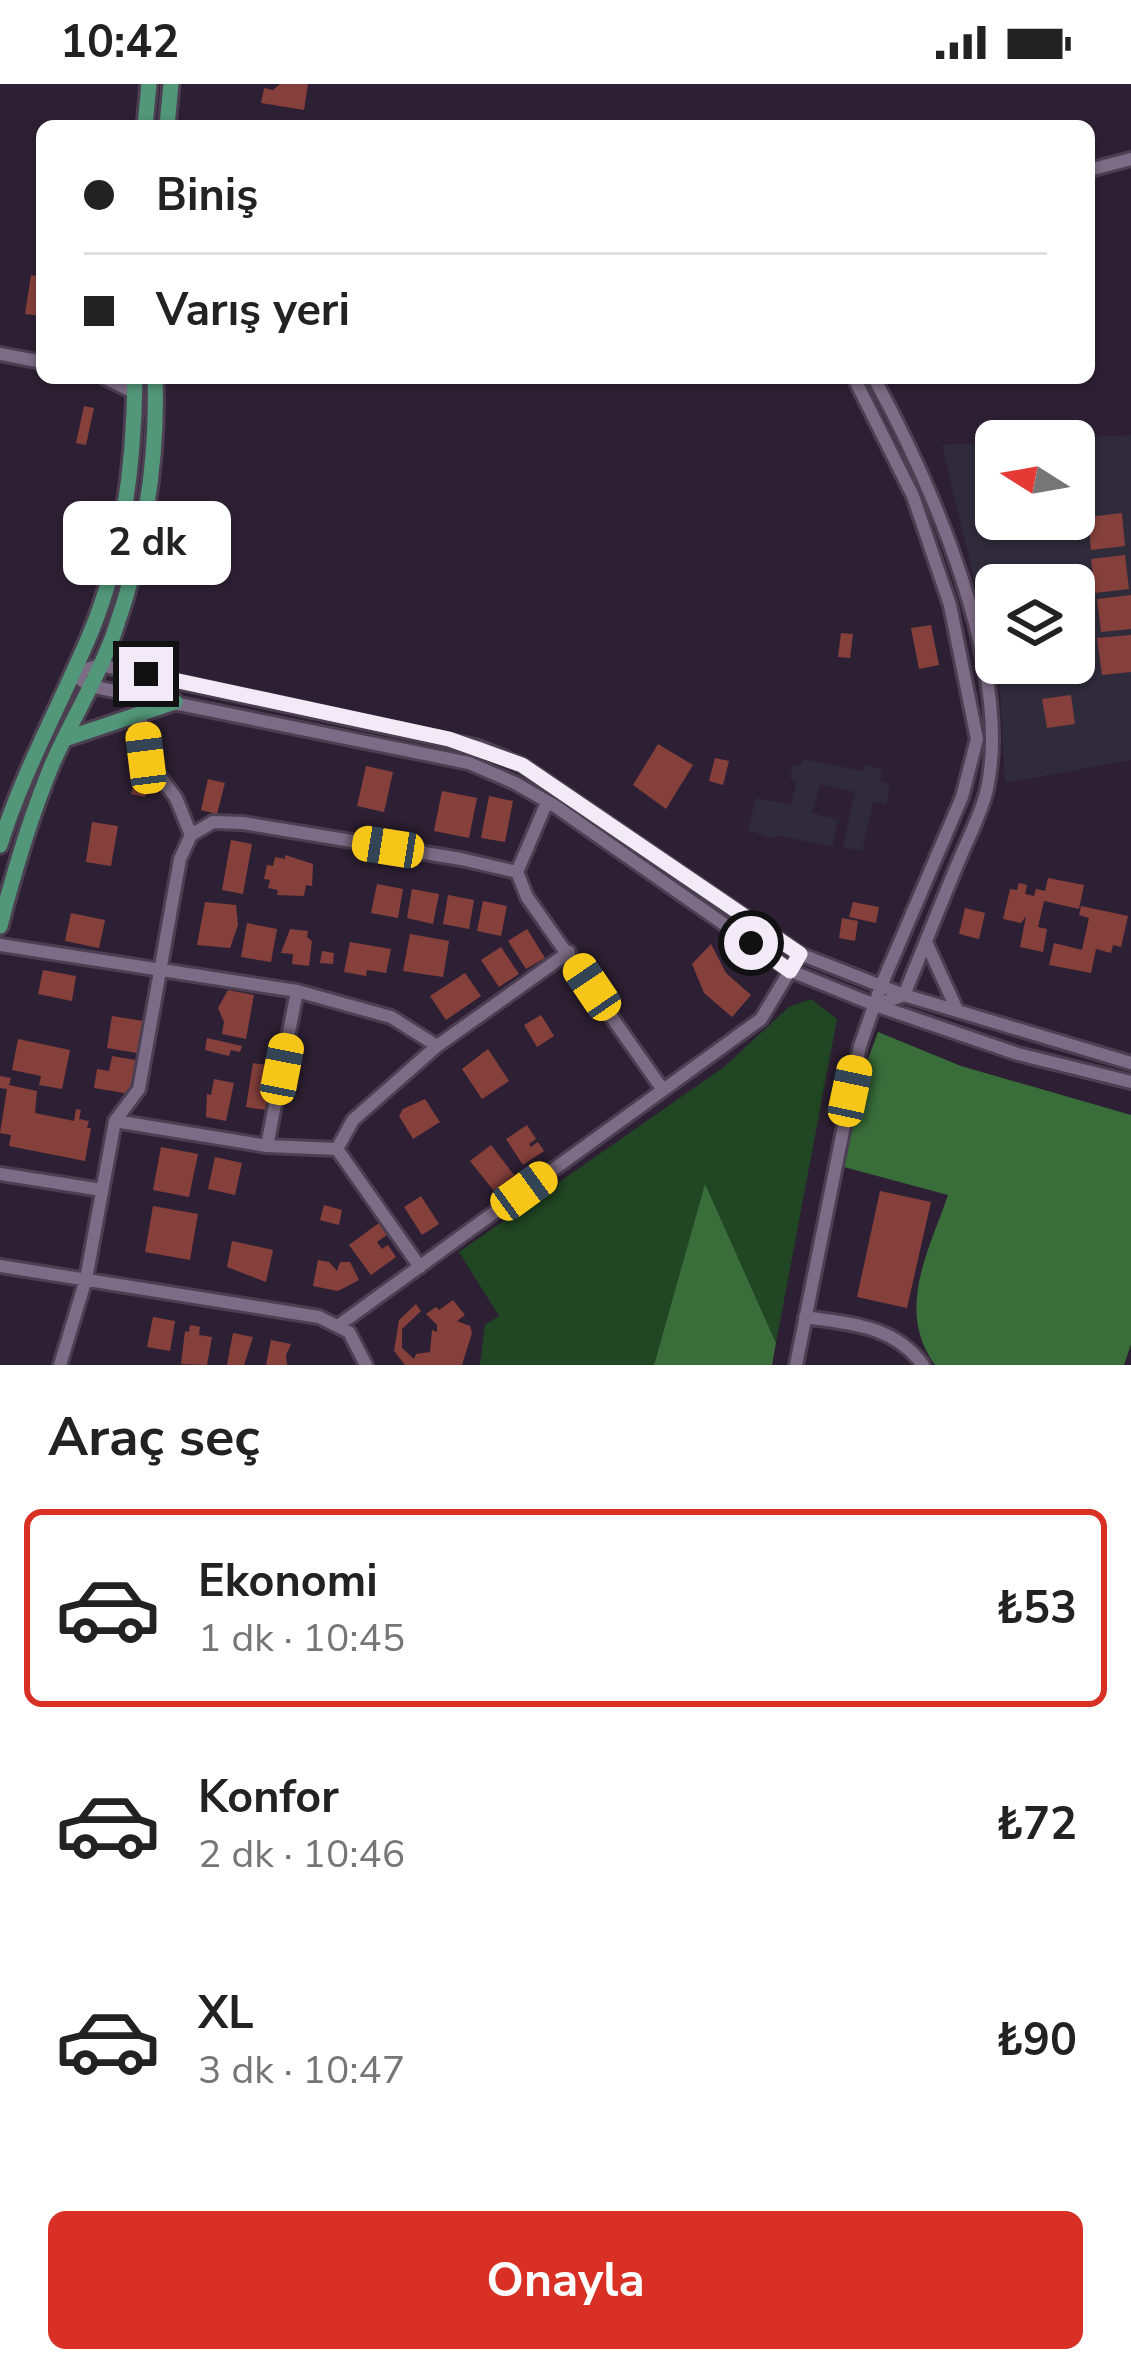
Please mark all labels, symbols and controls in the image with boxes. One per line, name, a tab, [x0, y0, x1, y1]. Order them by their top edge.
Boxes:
text: 10:42	[60, 12, 179, 73]
text: Biniş	[156, 165, 258, 226]
text: Varış yeri	[156, 280, 350, 341]
north arrow	[975, 420, 1095, 540]
map controls	[975, 420, 1095, 684]
callout: 2 dk	[62, 500, 230, 584]
text: 2 dk	[108, 516, 186, 569]
button: layers	[975, 564, 1095, 684]
route end	[119, 647, 173, 701]
car	[124, 720, 168, 796]
car	[350, 824, 426, 870]
route start	[724, 916, 778, 970]
car	[557, 947, 627, 1027]
car	[257, 1030, 307, 1108]
car	[825, 1052, 875, 1130]
car	[484, 1155, 564, 1227]
text: Araç seç	[48, 1400, 260, 1474]
text: Ekonomi	[198, 1551, 378, 1612]
icon: car	[54, 1554, 162, 1662]
text: ₺53	[996, 1578, 1077, 1639]
text: 1 dk · 10:45	[198, 1612, 405, 1665]
text: Konfor	[198, 1767, 339, 1828]
icon: car	[54, 1770, 162, 1878]
text: ₺72	[996, 1794, 1077, 1855]
text: 2 dk · 10:46	[198, 1828, 405, 1881]
text: XL	[198, 1983, 254, 2044]
icon: car	[54, 1986, 162, 2094]
text: ₺90	[996, 2010, 1077, 2071]
text: 3 dk · 10:47	[198, 2044, 405, 2097]
button: Onayla	[48, 2211, 1083, 2349]

